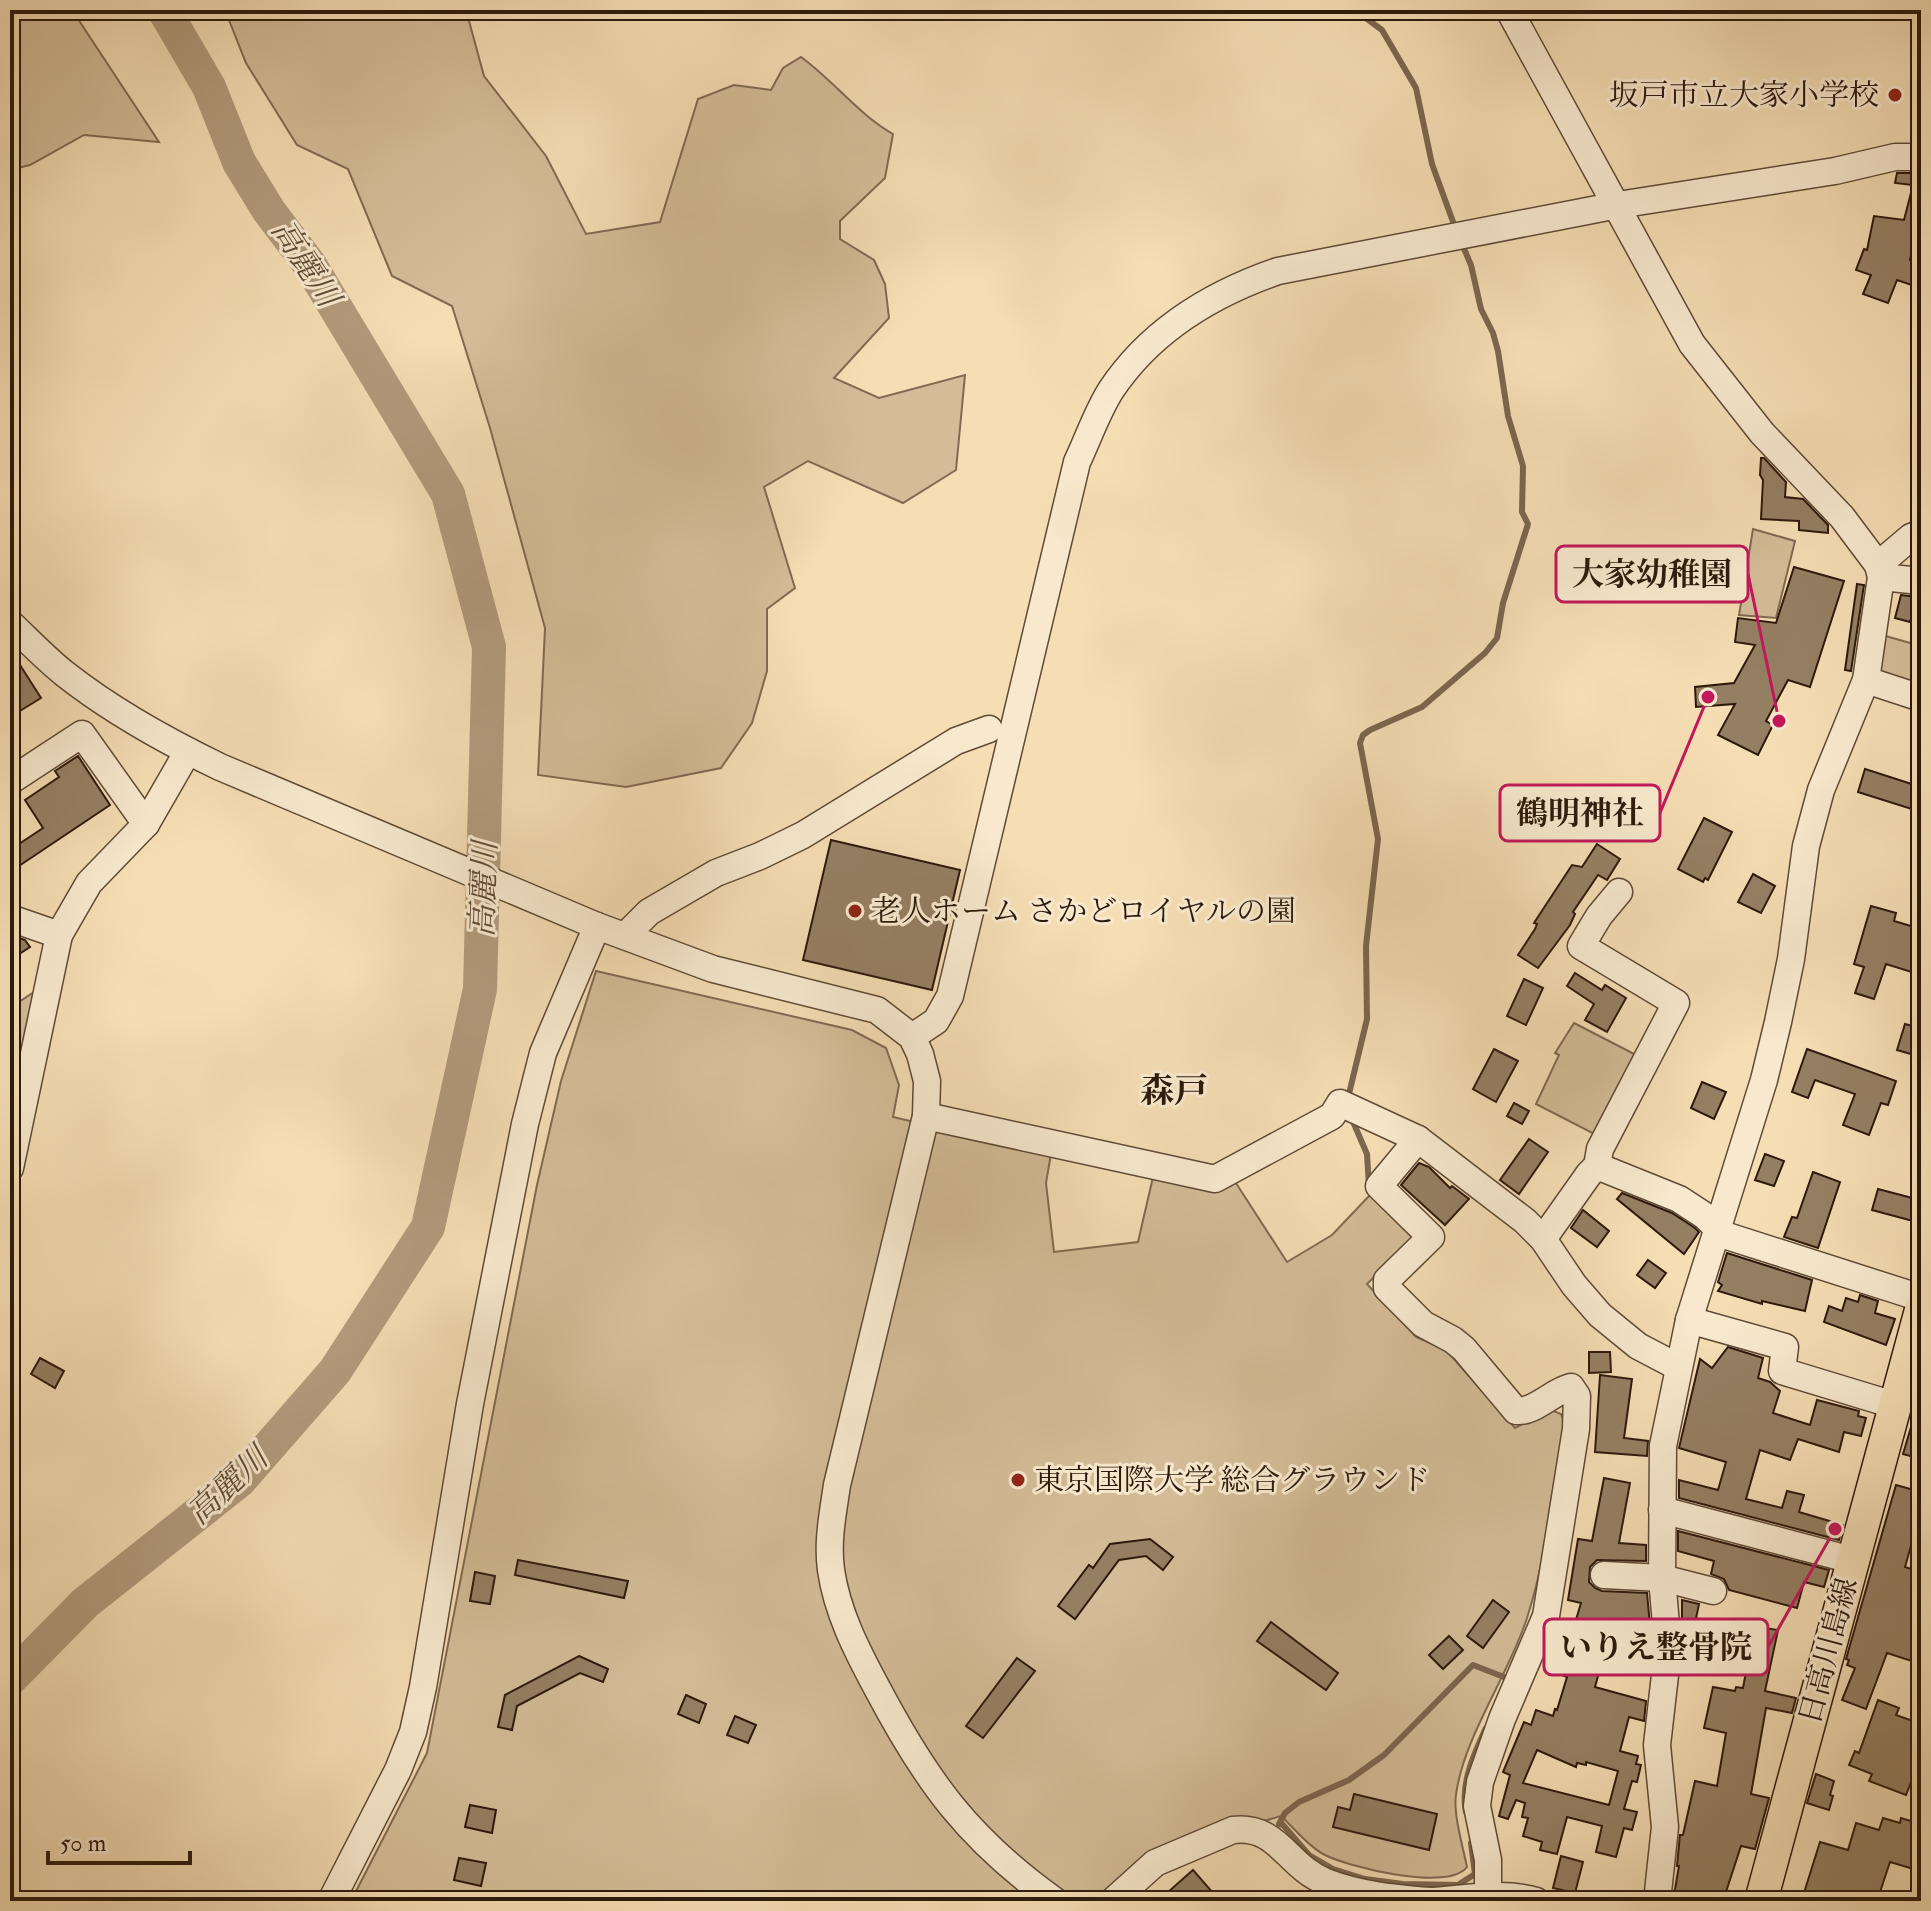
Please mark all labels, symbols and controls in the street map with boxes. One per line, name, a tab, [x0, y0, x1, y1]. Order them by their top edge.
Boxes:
place label: 坂戸市立大家小学校	[1609, 77, 1879, 114]
marker: 坂戸市立大家小学校	[1886, 86, 1904, 104]
water label: 高麗川	[262, 212, 350, 317]
callout: 大家幼稚園	[1556, 546, 1748, 602]
text: 大家幼稚園	[1572, 555, 1732, 595]
callout: 鶴明神社	[1500, 785, 1660, 841]
text: 鶴明神社	[1516, 794, 1644, 834]
water label: 高麗川	[462, 837, 506, 938]
place label: 老人ホーム さかどロイヤルの園	[871, 893, 1296, 930]
marker: 老人ホーム さかどロイヤルの園	[846, 902, 864, 920]
district label: 森戸	[1140, 1070, 1208, 1113]
water label: 高麗川	[179, 1436, 279, 1533]
place label: 東京国際大学 総合グラウンド	[1034, 1462, 1430, 1499]
marker: 東京国際大学 総合グラウンド	[1009, 1471, 1027, 1489]
street label: 日高川島線	[1791, 1574, 1866, 1728]
callout: いりえ整骨院	[1544, 1619, 1768, 1675]
text: いりえ整骨院	[1560, 1628, 1752, 1668]
scale bar	[48, 1815, 190, 1865]
text: 50 m	[60, 1828, 107, 1859]

